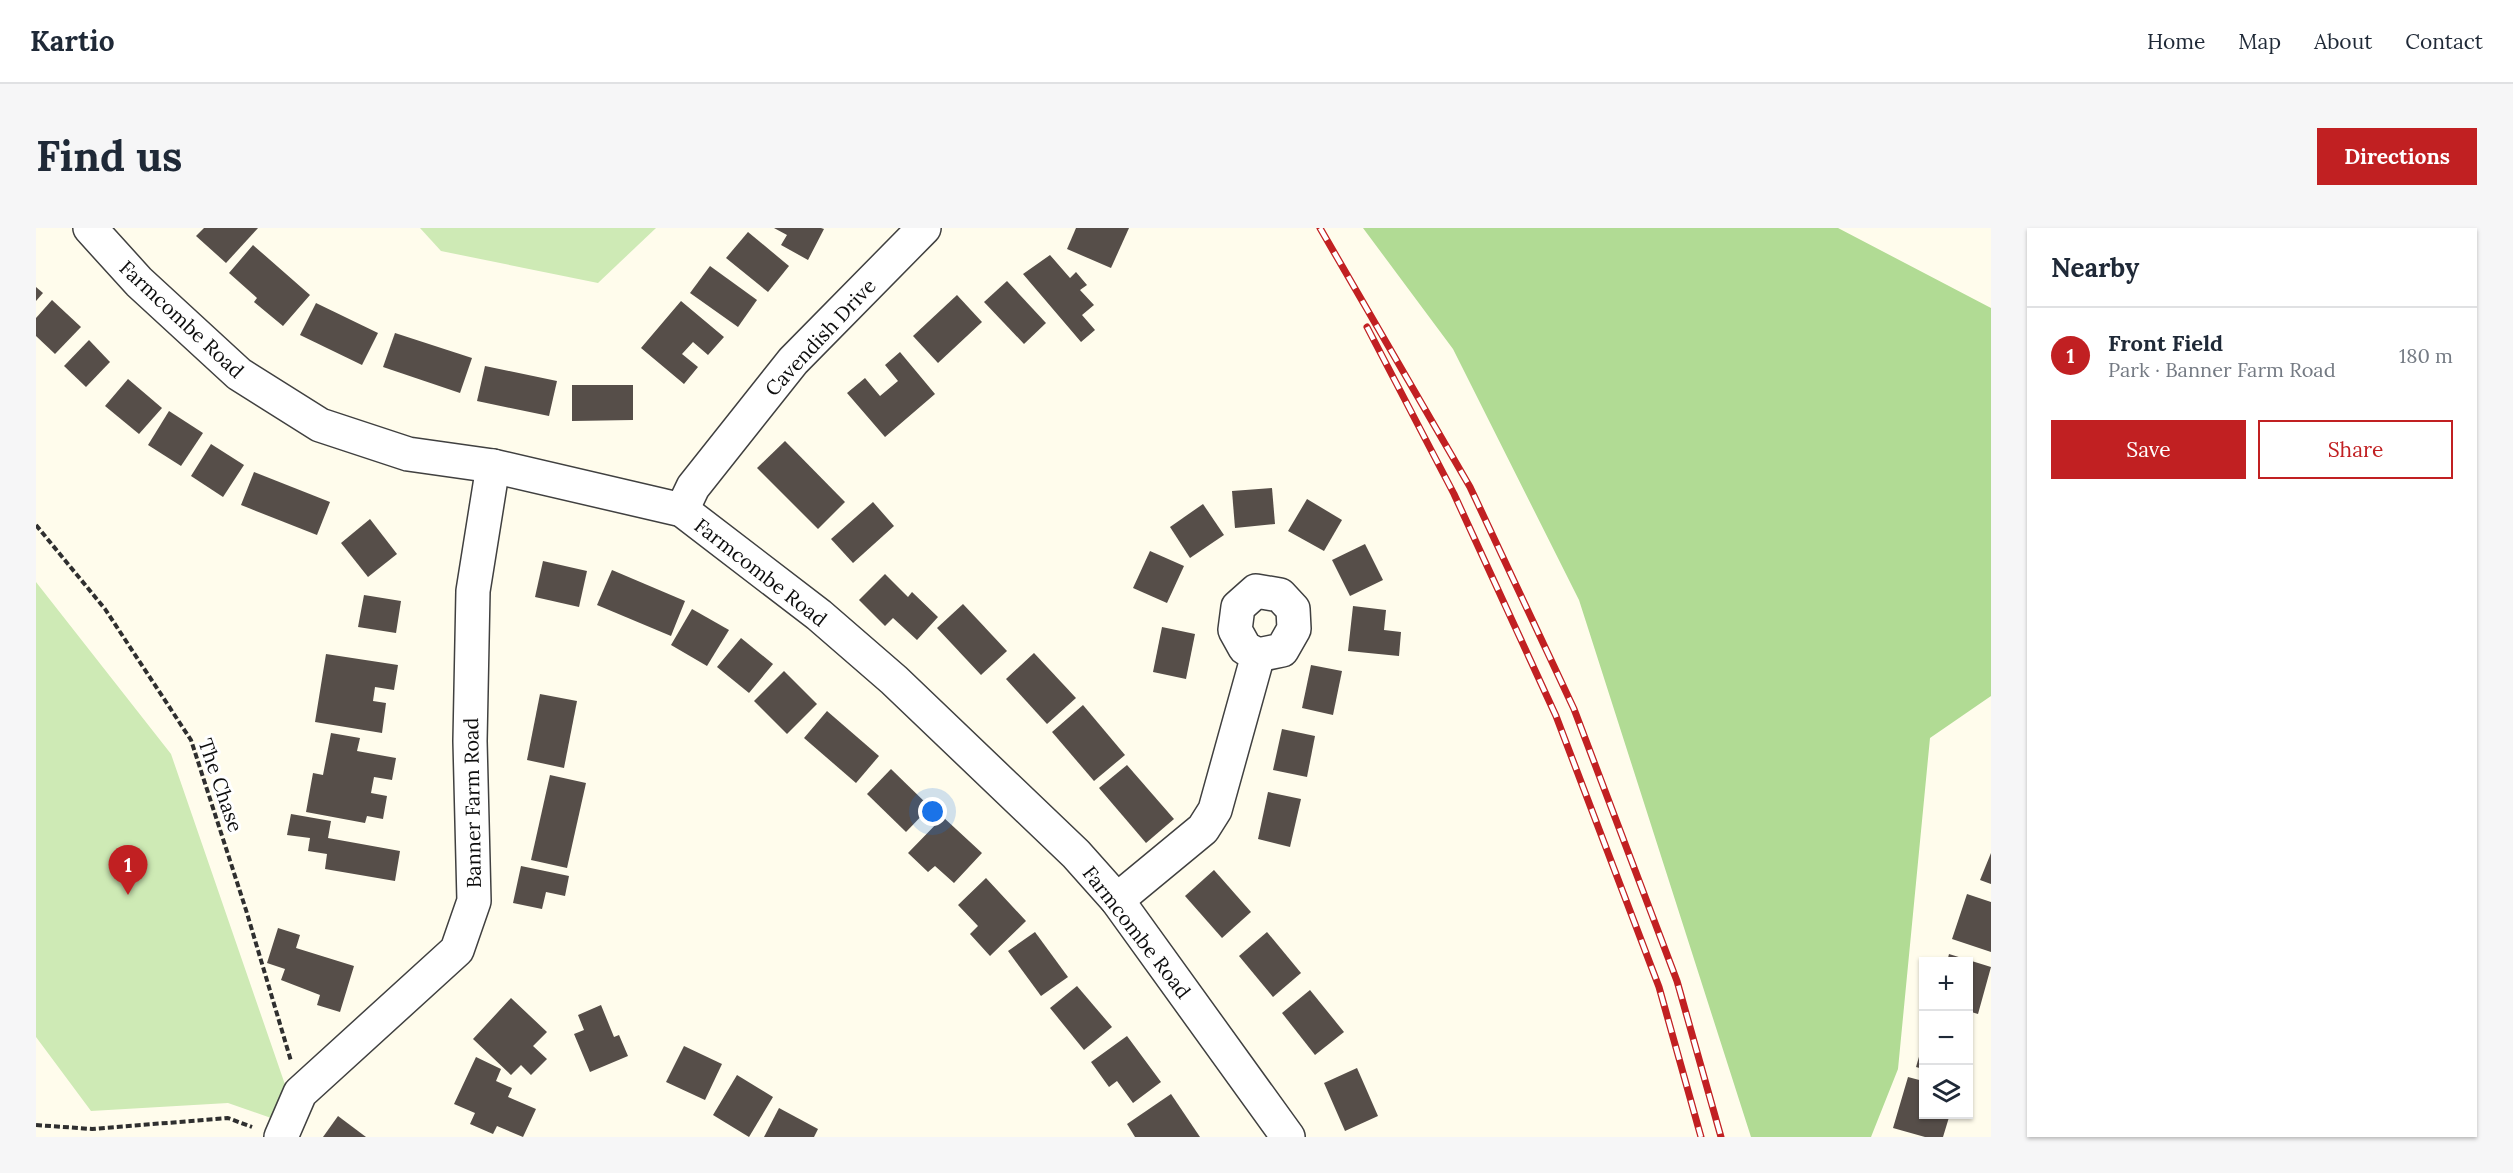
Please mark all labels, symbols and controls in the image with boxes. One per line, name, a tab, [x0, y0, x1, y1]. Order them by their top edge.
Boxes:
text: Kartio	[30, 23, 114, 59]
text: Home	[2147, 28, 2205, 55]
text: Map	[2238, 28, 2281, 55]
text: About	[2314, 28, 2372, 55]
text: Contact	[2405, 28, 2483, 55]
button: Directions	[2317, 128, 2477, 185]
text: Find us	[36, 129, 182, 183]
text: Nearby	[2051, 251, 2139, 284]
street label: Farmcombe Road	[114, 255, 250, 383]
street label: Cavendish Drive	[759, 273, 881, 401]
text: Front Field	[2108, 329, 2223, 357]
text: 1	[2066, 343, 2075, 368]
text: 180 m	[2399, 343, 2453, 368]
text: Park · Banner Farm Road	[2108, 357, 2336, 382]
button: Save	[2051, 420, 2246, 479]
button: Share	[2258, 420, 2453, 479]
street label: Farmcombe Road	[690, 513, 832, 632]
street label: Banner Farm Road	[458, 718, 486, 888]
street label: The Chase	[193, 735, 249, 835]
your location	[918, 797, 947, 826]
pin: 1	[108, 846, 148, 895]
street label: Farmcombe Road	[1078, 861, 1197, 1003]
map controls	[1919, 957, 1973, 1119]
button: +	[1919, 957, 1973, 1011]
button: −	[1919, 1011, 1973, 1065]
button: layers	[1919, 1065, 1973, 1119]

